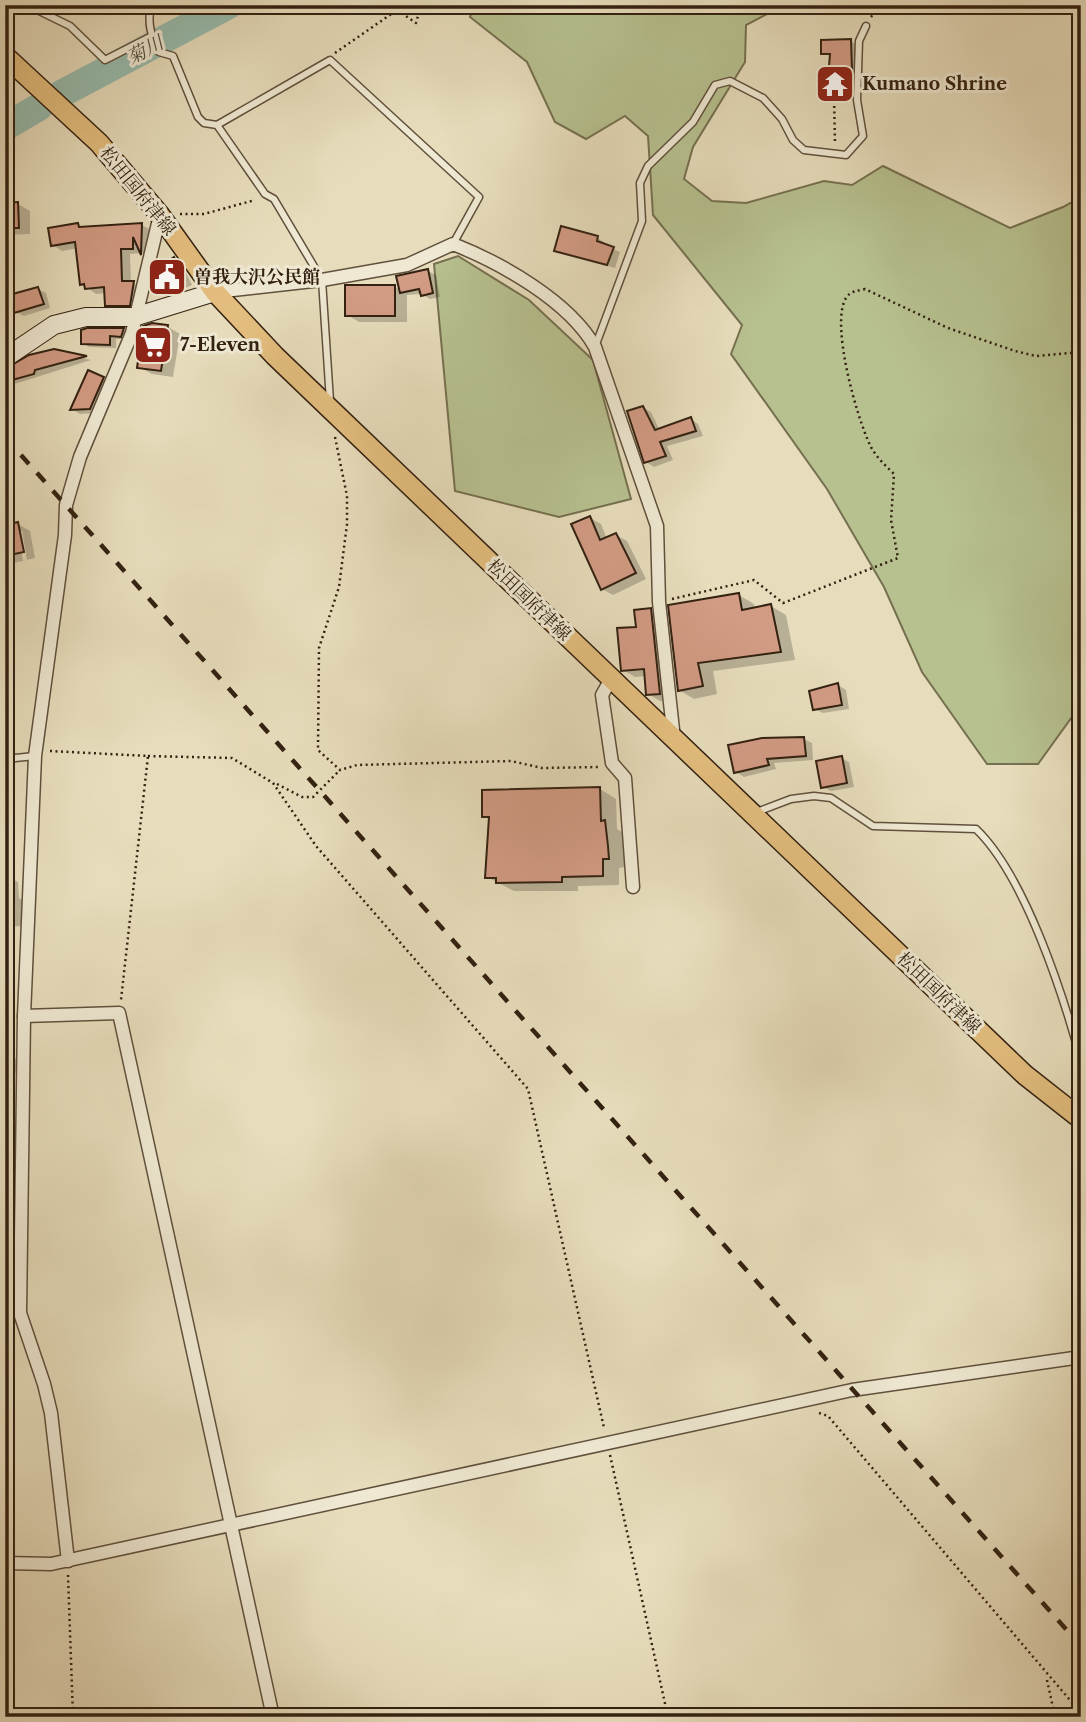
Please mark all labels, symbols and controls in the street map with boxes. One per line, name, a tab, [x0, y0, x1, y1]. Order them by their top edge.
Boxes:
water label: 菊川	[123, 30, 169, 69]
temple icon: Kumano Shrine	[814, 63, 856, 105]
place label: Kumano Shrine	[862, 73, 1007, 95]
street label: 松田国府津線	[95, 142, 181, 240]
public building icon: 曽我大沢公民館	[146, 256, 188, 298]
place label: 曽我大沢公民館	[194, 266, 320, 288]
supermarket icon: 7-Eleven	[132, 324, 174, 366]
place label: 7-Eleven	[180, 334, 261, 356]
street label: 松田国府津線	[483, 555, 575, 645]
street label: 松田国府津線	[893, 948, 985, 1038]

